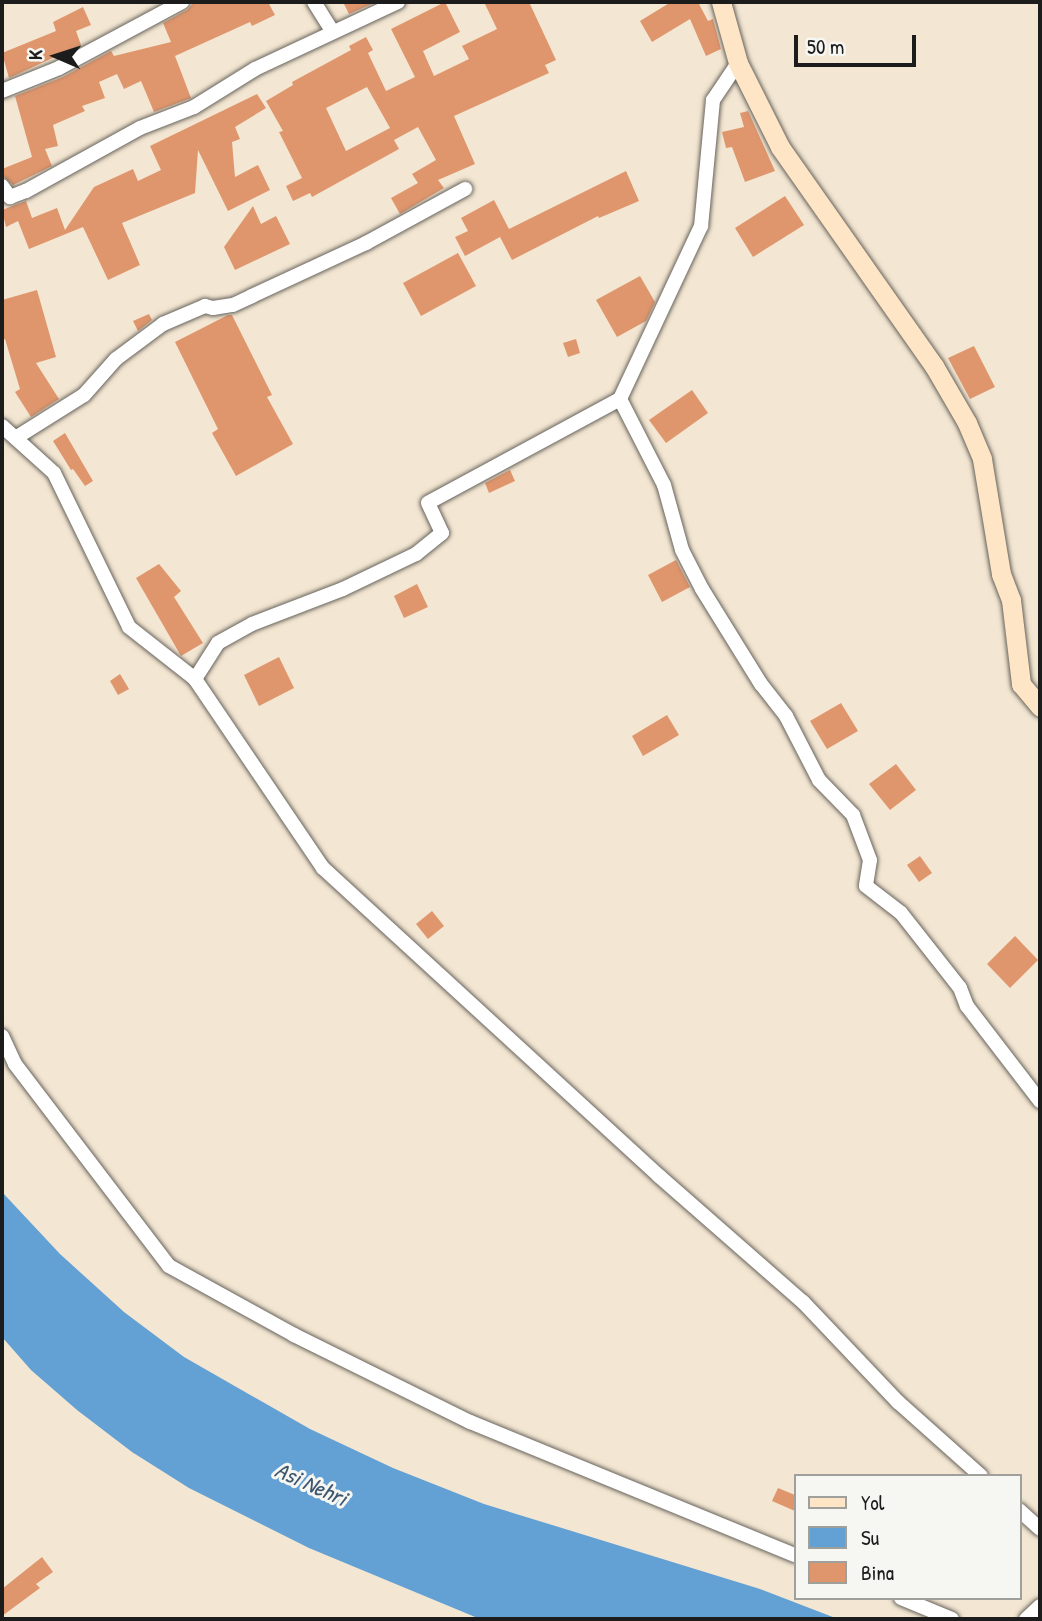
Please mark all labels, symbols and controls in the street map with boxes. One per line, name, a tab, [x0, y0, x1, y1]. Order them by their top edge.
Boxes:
north arrow	[21, 21, 91, 91]
scale bar	[797, 21, 920, 65]
text: 50 m	[807, 32, 844, 61]
text: K	[22, 49, 48, 61]
water label: Asi Nehri	[271, 1456, 351, 1512]
legend	[794, 1474, 1021, 1600]
text: Yol	[861, 1488, 884, 1517]
text: Su	[861, 1523, 879, 1552]
text: Bina	[861, 1558, 894, 1587]

